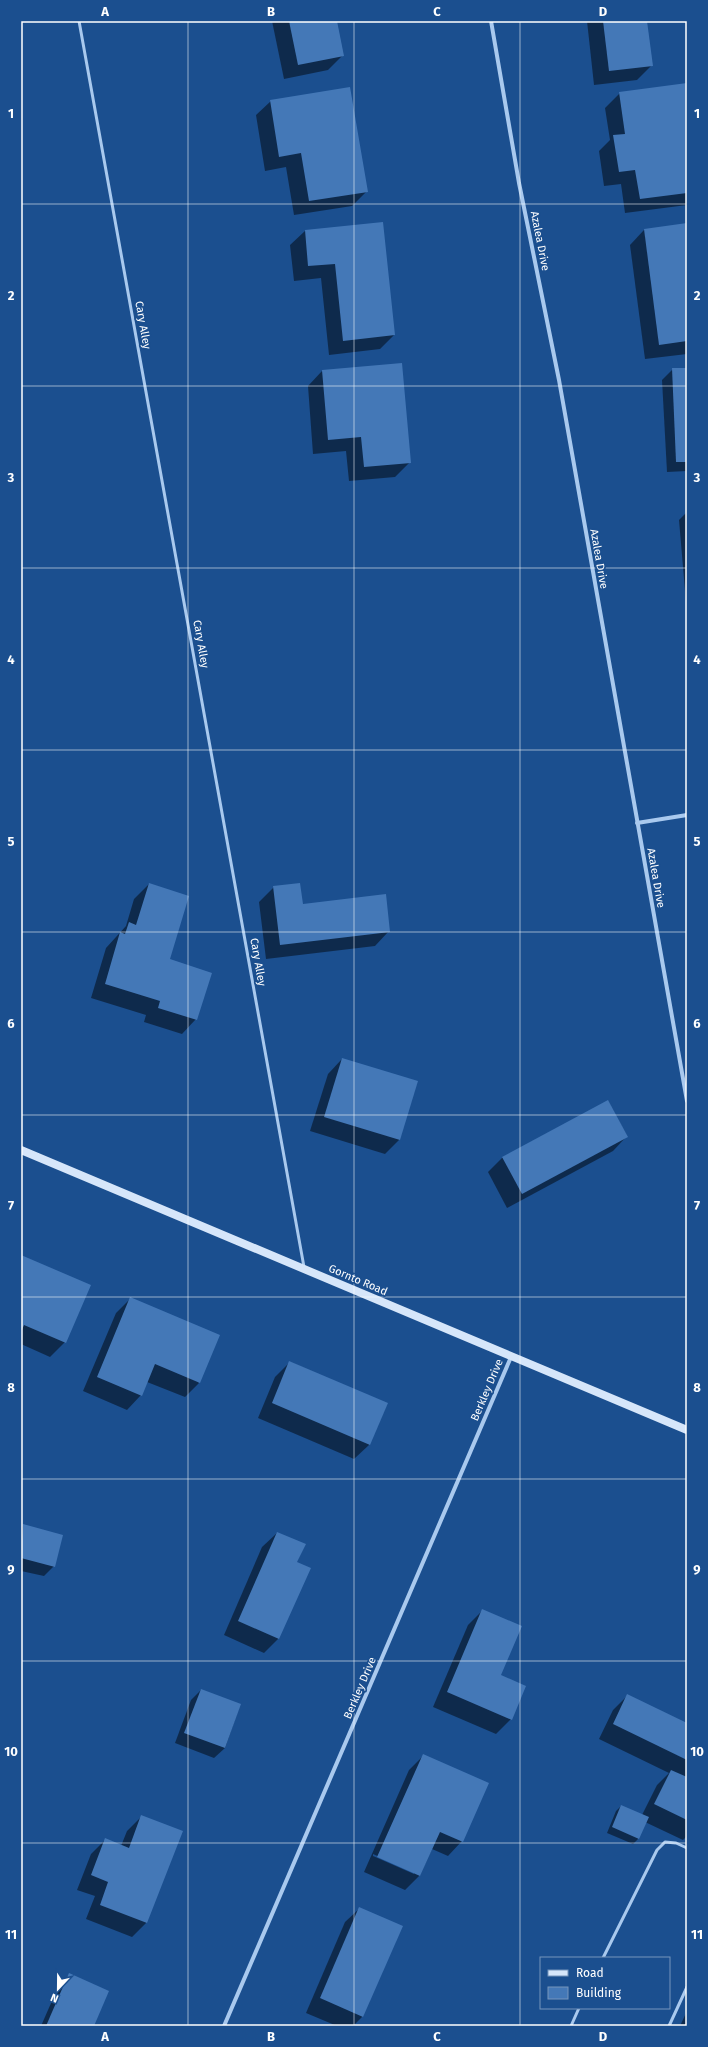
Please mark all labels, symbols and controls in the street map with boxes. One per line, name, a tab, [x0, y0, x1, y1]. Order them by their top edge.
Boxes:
text: A	[100, 4, 109, 19]
text: B	[267, 4, 275, 19]
text: C	[433, 4, 441, 19]
text: D	[599, 4, 608, 19]
text: 1	[8, 106, 14, 121]
text: 1	[694, 106, 700, 121]
street label: Azalea Drive	[528, 210, 552, 272]
text: 2	[8, 288, 15, 303]
text: 2	[694, 288, 701, 303]
street label: Cary Alley	[132, 300, 154, 351]
text: 3	[7, 470, 15, 485]
text: 3	[693, 470, 701, 485]
street label: Azalea Drive	[587, 528, 611, 590]
street label: Cary Alley	[190, 619, 212, 670]
text: 4	[7, 652, 15, 667]
text: 4	[693, 652, 701, 667]
text: 5	[8, 834, 15, 849]
text: 5	[694, 834, 701, 849]
street label: Azalea Drive	[644, 847, 668, 909]
street label: Cary Alley	[247, 937, 269, 988]
text: 6	[7, 1016, 15, 1031]
text: 6	[693, 1016, 701, 1031]
text: 7	[8, 1198, 14, 1213]
text: 7	[694, 1198, 700, 1213]
street label: Gornto Road	[327, 1262, 389, 1298]
street label: Berkley Drive	[468, 1357, 506, 1423]
text: 8	[7, 1380, 15, 1395]
text: 8	[693, 1380, 701, 1395]
text: 9	[7, 1562, 15, 1577]
text: 9	[693, 1562, 701, 1577]
street label: Berkley Drive	[341, 1655, 379, 1721]
text: 10	[4, 1744, 18, 1759]
text: 10	[690, 1744, 704, 1759]
text: 11	[5, 1927, 17, 1942]
text: 11	[691, 1927, 703, 1942]
legend	[540, 1957, 670, 2009]
text: Road	[576, 1966, 604, 1980]
north arrow	[38, 1969, 78, 2009]
text: Building	[576, 1986, 622, 2000]
text: N	[49, 1990, 60, 2005]
text: A	[100, 2029, 109, 2044]
text: B	[267, 2029, 275, 2044]
text: C	[433, 2029, 441, 2044]
text: D	[599, 2029, 608, 2044]

